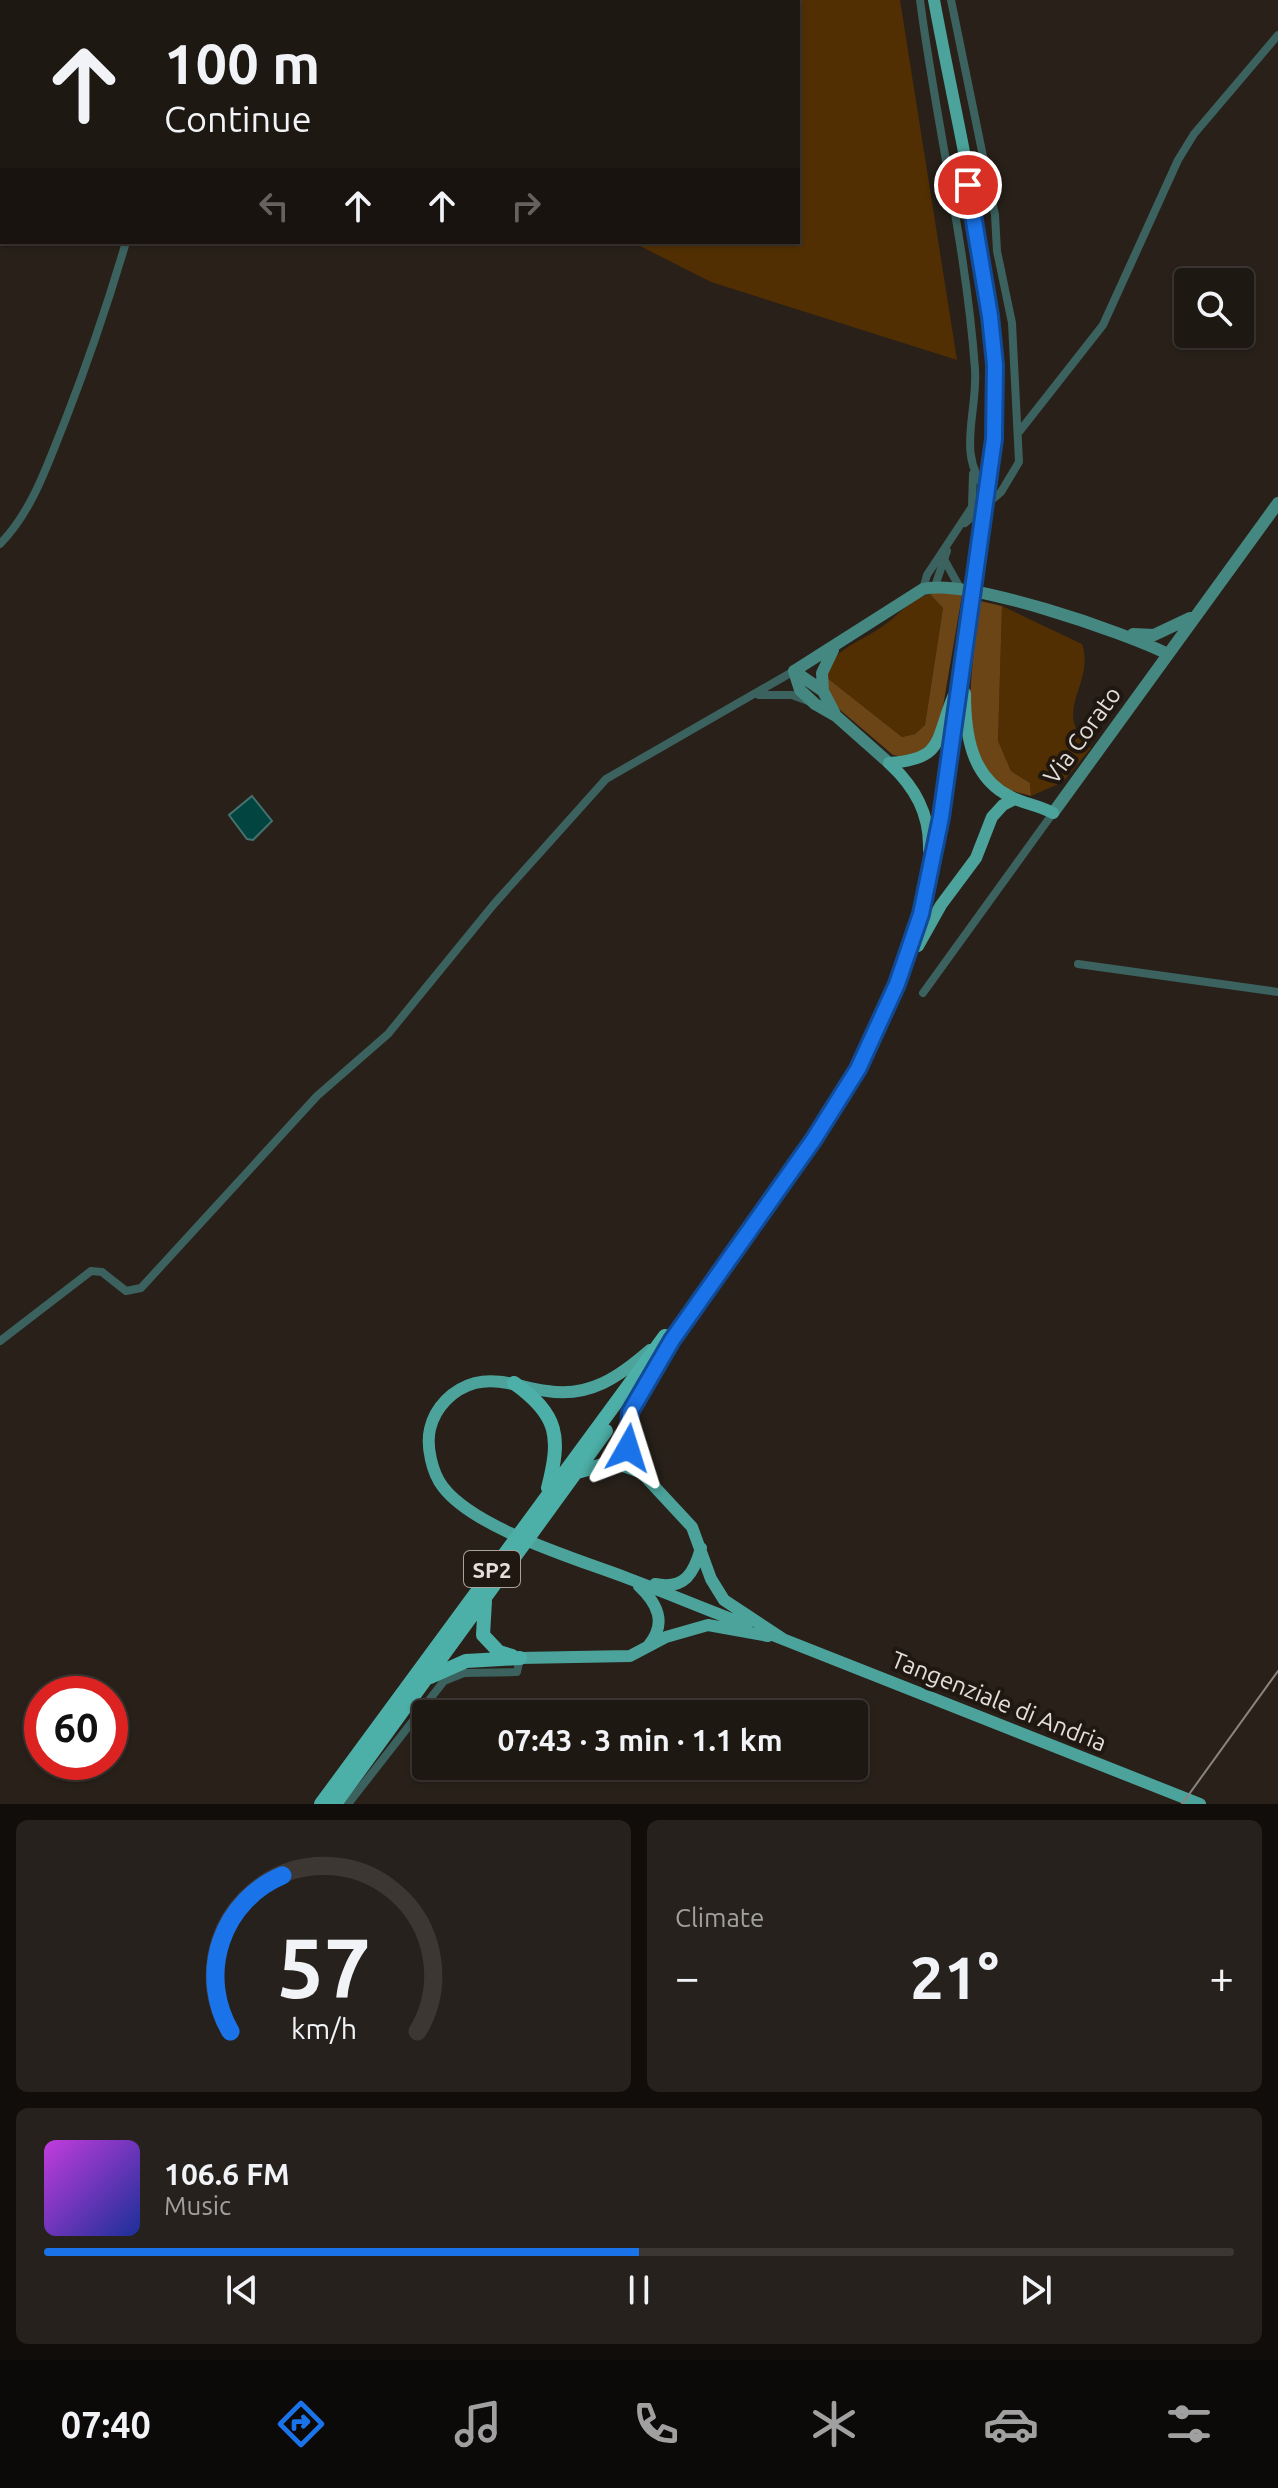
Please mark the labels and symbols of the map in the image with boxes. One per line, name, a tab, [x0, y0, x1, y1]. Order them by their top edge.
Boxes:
pin	[934, 151, 1002, 219]
street label: Via Corato	[1038, 681, 1126, 789]
position arrow	[586, 1406, 670, 1490]
road number: SP2	[464, 1551, 520, 1587]
street label: Tangenziale di Andria	[888, 1646, 1110, 1756]
speed limit sign: 60	[24, 1676, 128, 1780]

